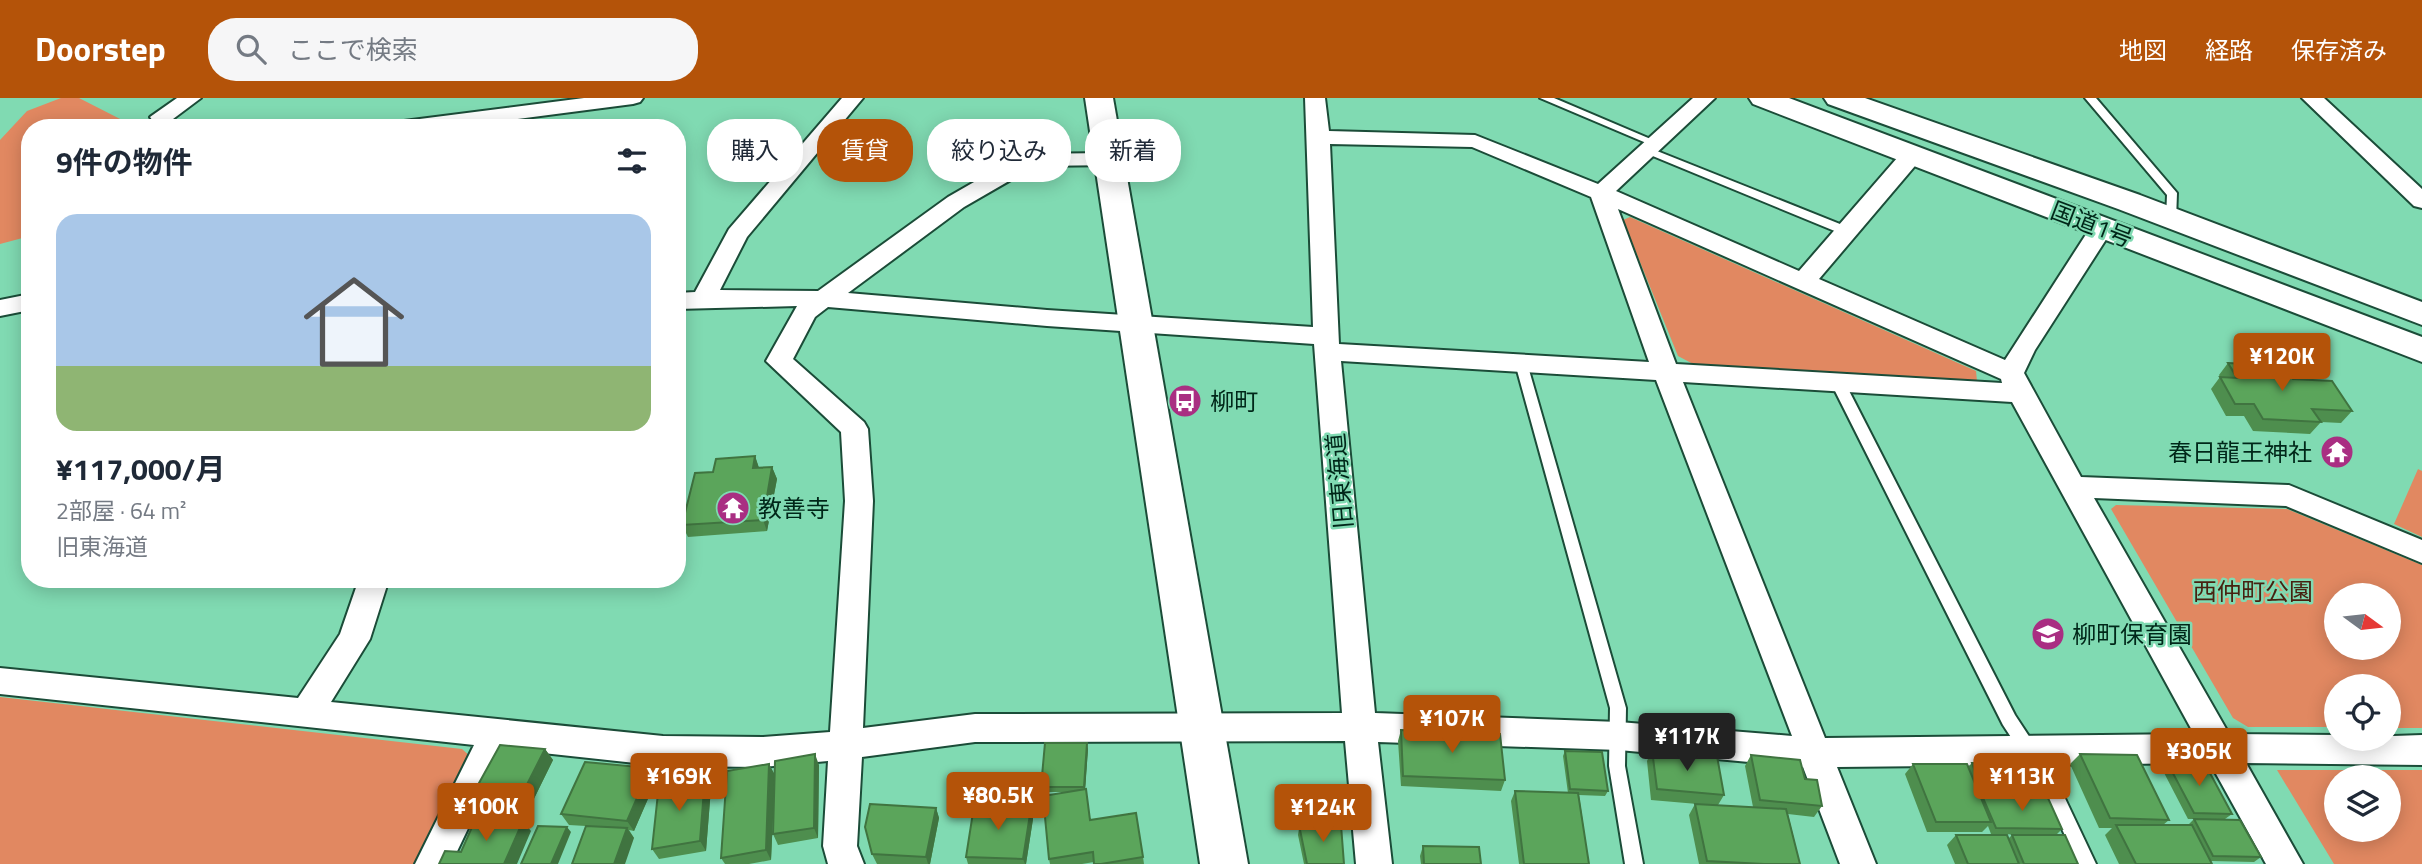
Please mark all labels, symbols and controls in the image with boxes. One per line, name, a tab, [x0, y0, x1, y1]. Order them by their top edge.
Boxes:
search box	[208, 18, 698, 81]
text: Doorstep	[35, 24, 166, 74]
icon: search	[232, 30, 270, 68]
text: ここで検索	[288, 30, 418, 69]
text: 地図	[2119, 32, 2167, 68]
text: 経路	[2205, 32, 2253, 68]
text: 保存済み	[2291, 32, 2387, 68]
chip: 購入	[707, 119, 803, 182]
chip: 賃貸	[817, 119, 913, 182]
chip: 絞り込み	[927, 119, 1071, 182]
chip: 新着	[1085, 119, 1181, 182]
text: 9件の物件	[56, 139, 193, 185]
icon: filters	[613, 142, 651, 180]
street label: 国道1号	[2046, 192, 2138, 256]
icon: home	[291, 259, 417, 385]
pin: ¥120K	[2233, 334, 2331, 393]
text: ¥120K	[2249, 338, 2315, 373]
bus stop icon: 柳町	[1166, 382, 1204, 420]
place label: 柳町	[1210, 383, 1258, 419]
street label: 旧東海道	[1317, 432, 1361, 530]
temple icon: 春日龍王神社	[2318, 433, 2356, 471]
place label: 春日龍王神社	[2168, 434, 2312, 470]
text: ¥117,000/月	[56, 446, 225, 492]
temple icon: 教善寺	[714, 489, 752, 527]
place label: 教善寺	[758, 490, 830, 526]
text: 2部屋 · 64 m²	[56, 493, 186, 528]
text: 旧東海道	[56, 529, 148, 564]
park label: 西仲町公園	[2193, 573, 2313, 609]
north arrow	[2324, 583, 2401, 660]
map controls	[2324, 583, 2401, 842]
school or university icon: 柳町保育園	[2029, 615, 2067, 653]
place label: 柳町保育園	[2072, 616, 2192, 652]
button: locate	[2324, 674, 2401, 751]
pin: ¥107K	[1403, 696, 1501, 755]
text: ¥107K	[1419, 700, 1485, 735]
pin: ¥117K	[1638, 714, 1736, 773]
text: ¥117K	[1654, 718, 1720, 753]
pin: ¥305K	[2150, 728, 2248, 788]
text: ¥305K	[2166, 733, 2232, 768]
pin: ¥169K	[630, 754, 728, 813]
pin: ¥113K	[1973, 754, 2071, 813]
text: ¥169K	[646, 758, 712, 793]
text: ¥113K	[1989, 758, 2055, 793]
button: layers	[2324, 765, 2401, 842]
pin: ¥80.5K	[941, 772, 1055, 832]
text: ¥80.5K	[962, 777, 1034, 812]
pin: ¥100K	[437, 784, 535, 843]
pin: ¥124K	[1274, 784, 1372, 844]
text: ¥100K	[453, 788, 519, 823]
text: ¥124K	[1290, 789, 1356, 824]

